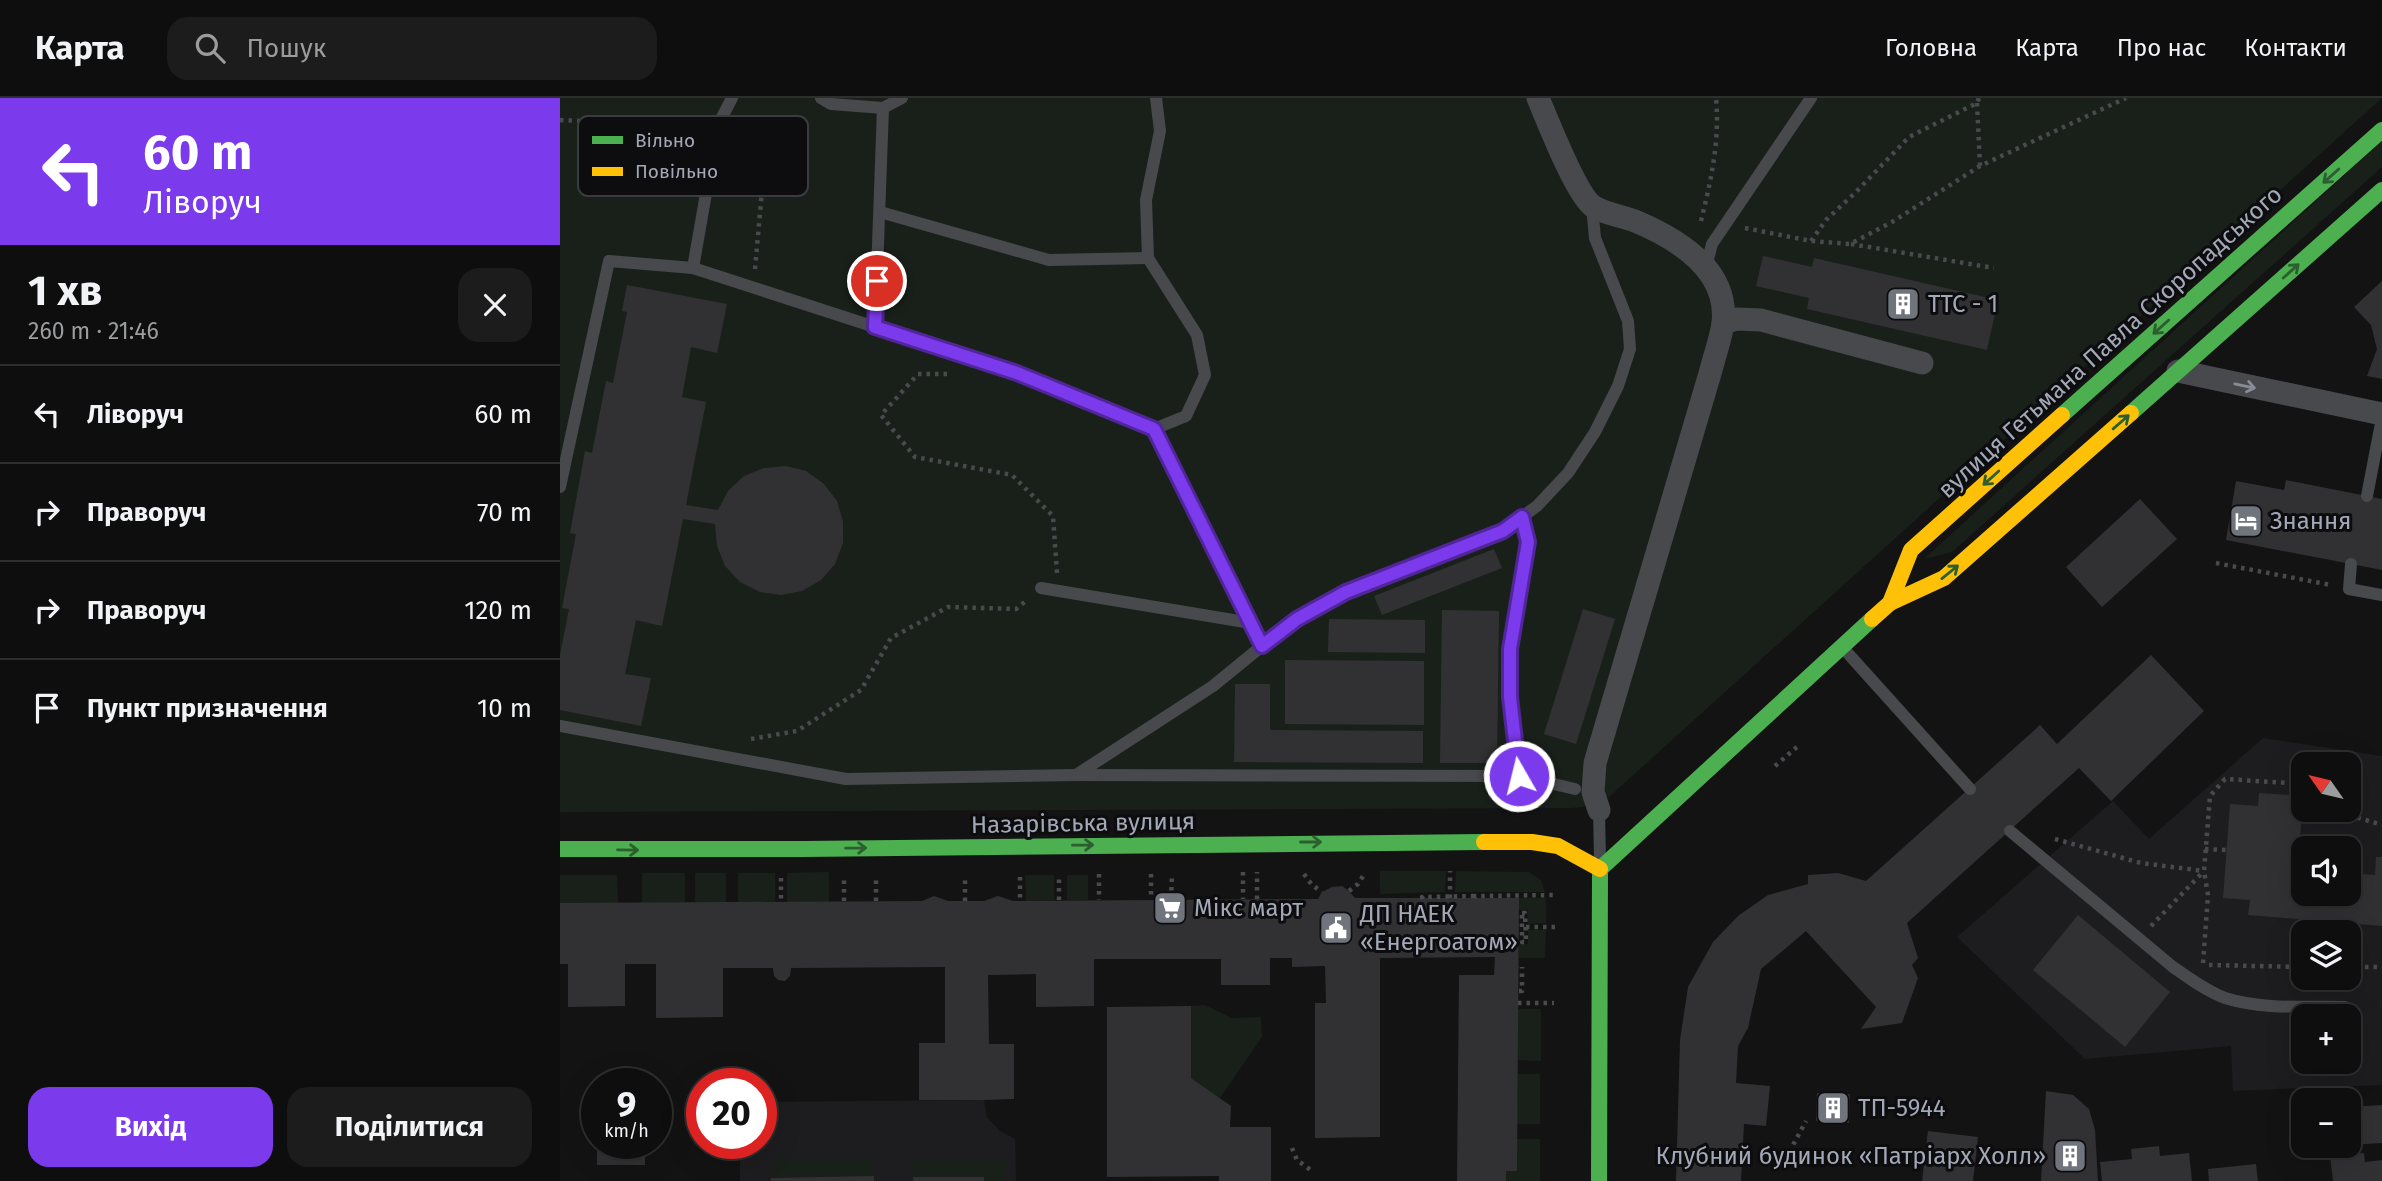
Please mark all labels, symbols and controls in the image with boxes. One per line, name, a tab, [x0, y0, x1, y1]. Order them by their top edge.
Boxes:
search box	[167, 17, 657, 80]
text: Карта	[35, 28, 125, 68]
icon: search	[191, 29, 229, 67]
text: Пошук	[247, 33, 326, 64]
text: Головна	[1885, 34, 1977, 62]
text: Карта	[2015, 34, 2079, 62]
text: Про нас	[2117, 34, 2206, 62]
text: Контакти	[2244, 34, 2347, 62]
legend	[578, 116, 808, 196]
text: 60 m	[143, 123, 252, 182]
icon: left	[28, 126, 119, 217]
text: Вільно	[635, 129, 695, 152]
text: Повільно	[635, 160, 718, 183]
one-way arrow	[2322, 168, 2340, 184]
street label: вулиця Гетьмана Павла Скоропадського	[1932, 180, 2288, 504]
text: Ліворуч	[143, 183, 262, 221]
pin	[847, 251, 907, 311]
icon: arrive	[858, 262, 896, 300]
one-way arrow	[2282, 263, 2300, 279]
text: 1 хв	[28, 266, 102, 316]
button: close	[458, 268, 532, 342]
building icon: ТТС - 1	[1884, 285, 1922, 323]
place label: ТТС - 1	[1928, 290, 1998, 318]
text: 260 m · 21:46	[28, 317, 159, 345]
one-way arrow	[2152, 319, 2170, 335]
one-way arrow	[2233, 379, 2256, 393]
icon: left	[28, 395, 66, 433]
text: Ліворуч	[87, 399, 184, 430]
text: 60 m	[474, 399, 532, 430]
one-way arrow	[2112, 413, 2129, 430]
one-way arrow	[1983, 470, 2000, 487]
icon: right	[28, 493, 66, 531]
text: Праворуч	[87, 497, 206, 528]
text: 70 m	[477, 497, 532, 528]
hotel icon: Знання	[2227, 502, 2265, 540]
place label: Знання	[2270, 507, 2351, 535]
one-way arrow	[1941, 564, 1959, 580]
icon: right	[28, 591, 66, 629]
text: Праворуч	[87, 595, 206, 626]
text: 120 m	[464, 595, 532, 626]
icon: arrive	[28, 689, 66, 727]
text: Пункт призначення	[87, 693, 328, 724]
text: 10 m	[477, 693, 532, 724]
position arrow	[1482, 739, 1556, 813]
north arrow	[2291, 752, 2361, 822]
map controls	[2291, 752, 2361, 1158]
street label: Назарівська вулиця	[971, 807, 1195, 839]
one-way arrow	[1299, 835, 1322, 849]
button: sound	[2291, 836, 2361, 906]
one-way arrow	[1071, 839, 1094, 852]
one-way arrow	[844, 841, 867, 855]
one-way arrow	[616, 843, 639, 856]
supermarket icon: Мікс март	[1151, 889, 1189, 927]
place label: Мікс март	[1194, 894, 1303, 922]
place label: ДП НАЕК «Енергоатом»	[1359, 900, 1518, 956]
public building icon: ДП НАЕК «Енергоатом»	[1317, 909, 1355, 947]
button: layers	[2291, 920, 2361, 990]
button: +	[2291, 1004, 2361, 1074]
speed limit sign: 20	[686, 1068, 777, 1159]
text: 9	[617, 1083, 636, 1125]
button: Вихід	[28, 1087, 273, 1167]
button: Поділитися	[287, 1087, 532, 1167]
button: −	[2291, 1088, 2361, 1158]
building icon: ТП-5944	[1814, 1089, 1852, 1127]
place label: ТП-5944	[1858, 1094, 1946, 1122]
text: km/h	[604, 1120, 649, 1142]
building icon: Клубний будинок «Патріарх Холл»	[2051, 1137, 2089, 1175]
place label: Клубний будинок «Патріарх Холл»	[1656, 1142, 2046, 1170]

